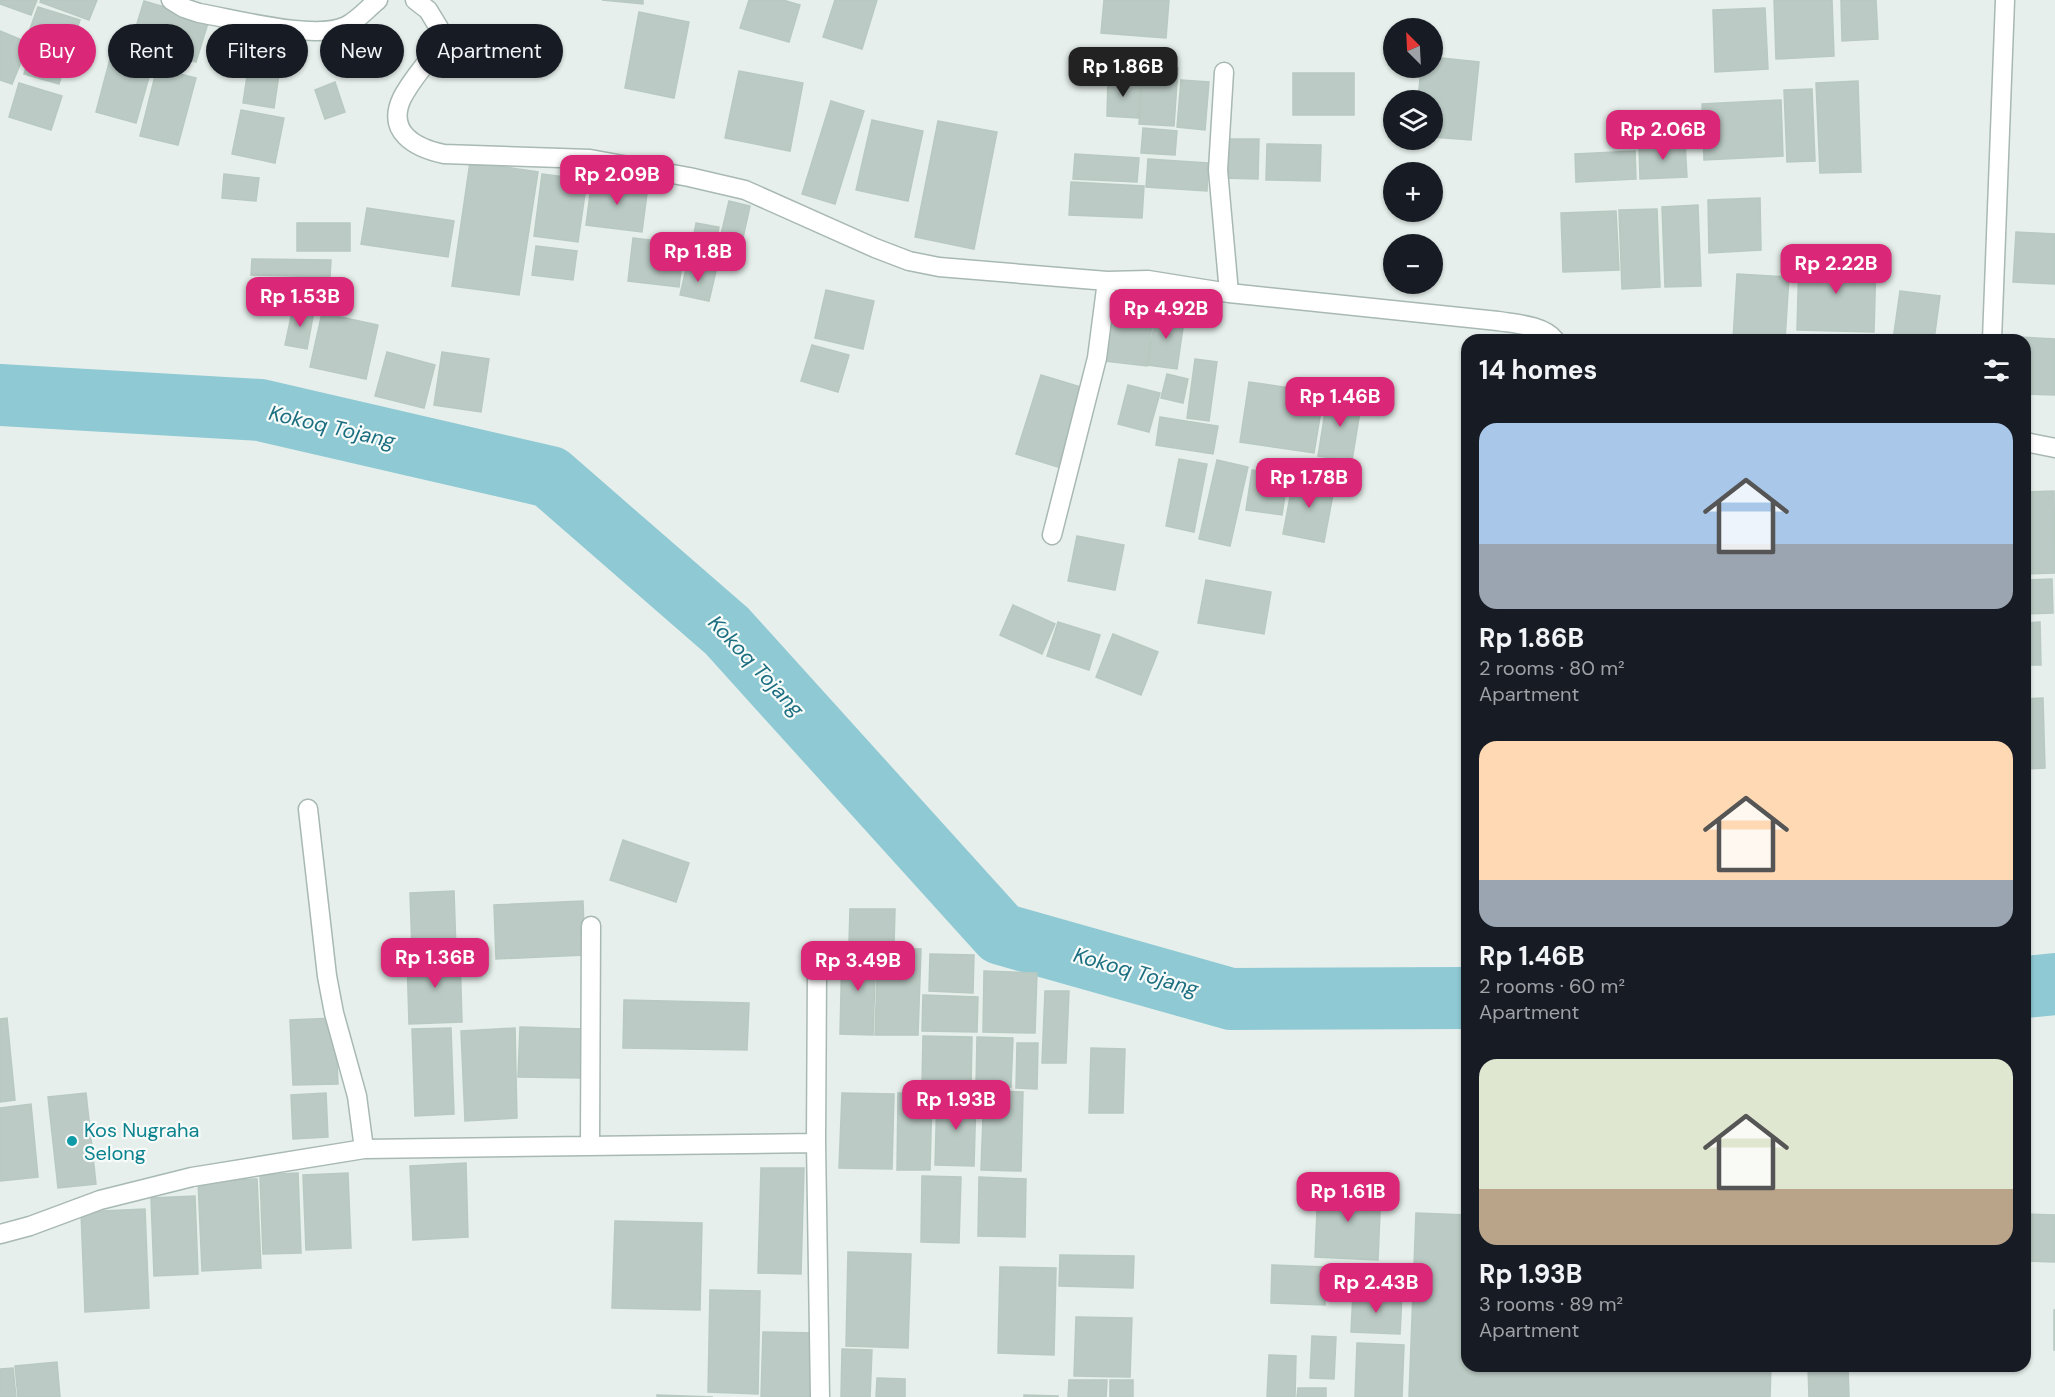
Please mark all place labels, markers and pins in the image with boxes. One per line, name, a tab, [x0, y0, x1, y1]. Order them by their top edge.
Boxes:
pin: Rp 1.86B	[1061, 47, 1185, 98]
pin: Rp 2.06B	[1601, 110, 1725, 161]
pin: Rp 2.09B	[555, 155, 679, 206]
pin: Rp 1.8B	[643, 232, 753, 283]
pin: Rp 2.22B	[1774, 244, 1898, 295]
pin: Rp 1.53B	[238, 277, 362, 328]
pin: Rp 4.92B	[1104, 289, 1228, 340]
pin: Rp 1.46B	[1278, 377, 1402, 428]
pin: Rp 1.78B	[1247, 458, 1371, 509]
pin: Rp 1.36B	[373, 938, 497, 989]
pin: Rp 3.49B	[796, 941, 920, 992]
pin: Rp 1.93B	[894, 1080, 1018, 1131]
place label: Kos Nugraha Selong	[84, 1117, 199, 1166]
marker: Kos Nugraha Selong	[65, 1134, 79, 1148]
pin: Rp 1.61B	[1286, 1172, 1410, 1223]
pin: Rp 2.43B	[1314, 1263, 1438, 1314]

